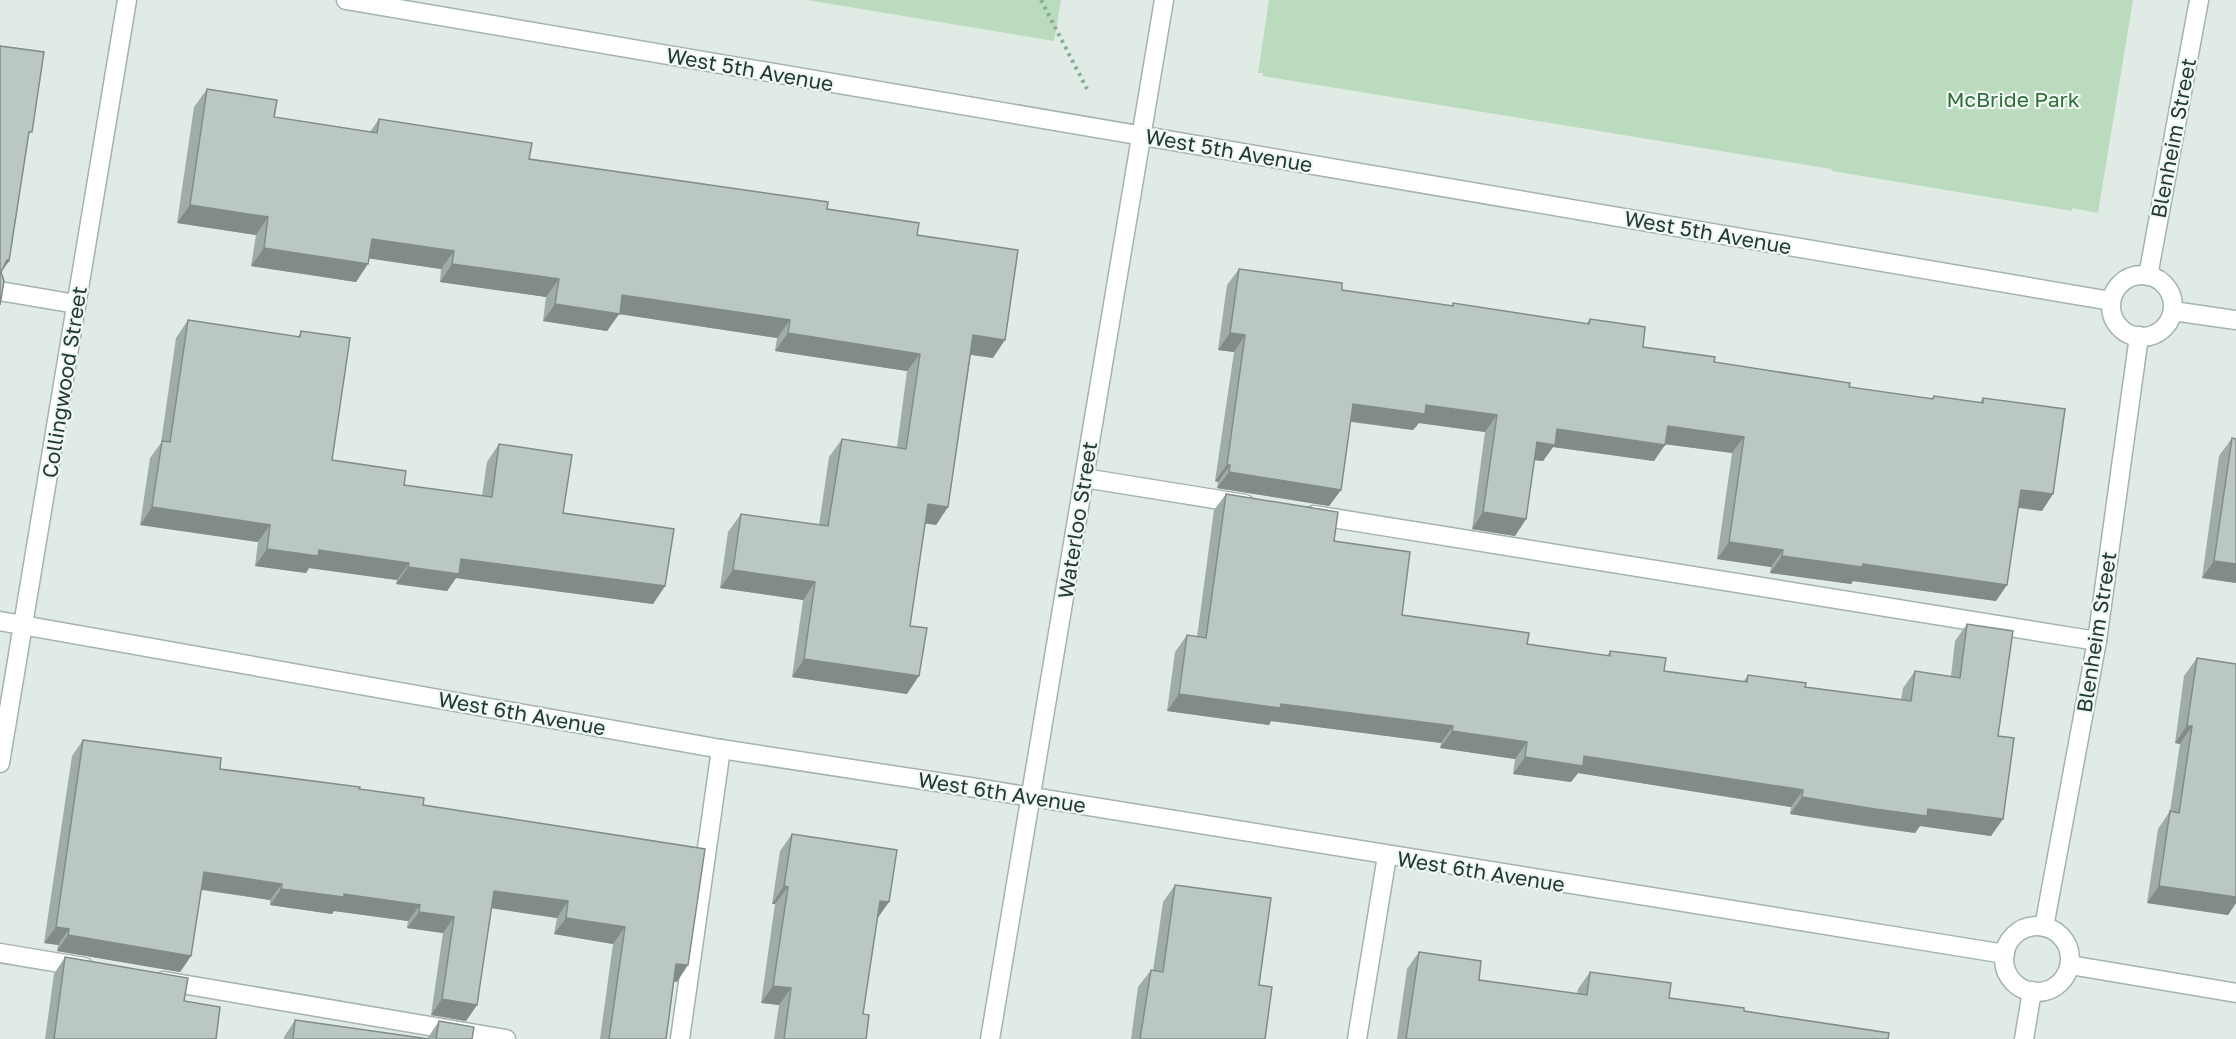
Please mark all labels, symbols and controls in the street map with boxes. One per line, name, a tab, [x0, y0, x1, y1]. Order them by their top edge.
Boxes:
street label: West 5th Avenue	[664, 42, 836, 96]
street label: Blenheim Street	[2145, 56, 2201, 220]
park label: McBride Park	[1946, 86, 2080, 112]
street label: West 5th Avenue	[1143, 123, 1315, 177]
street label: West 5th Avenue	[1622, 205, 1794, 259]
street label: Collingwood Street	[36, 284, 92, 480]
street label: Waterloo Street	[1052, 440, 1102, 600]
street label: Blenheim Street	[2070, 550, 2122, 714]
street label: West 6th Avenue	[436, 685, 608, 741]
street label: West 6th Avenue	[916, 766, 1088, 818]
street label: West 6th Avenue	[1395, 845, 1567, 897]

